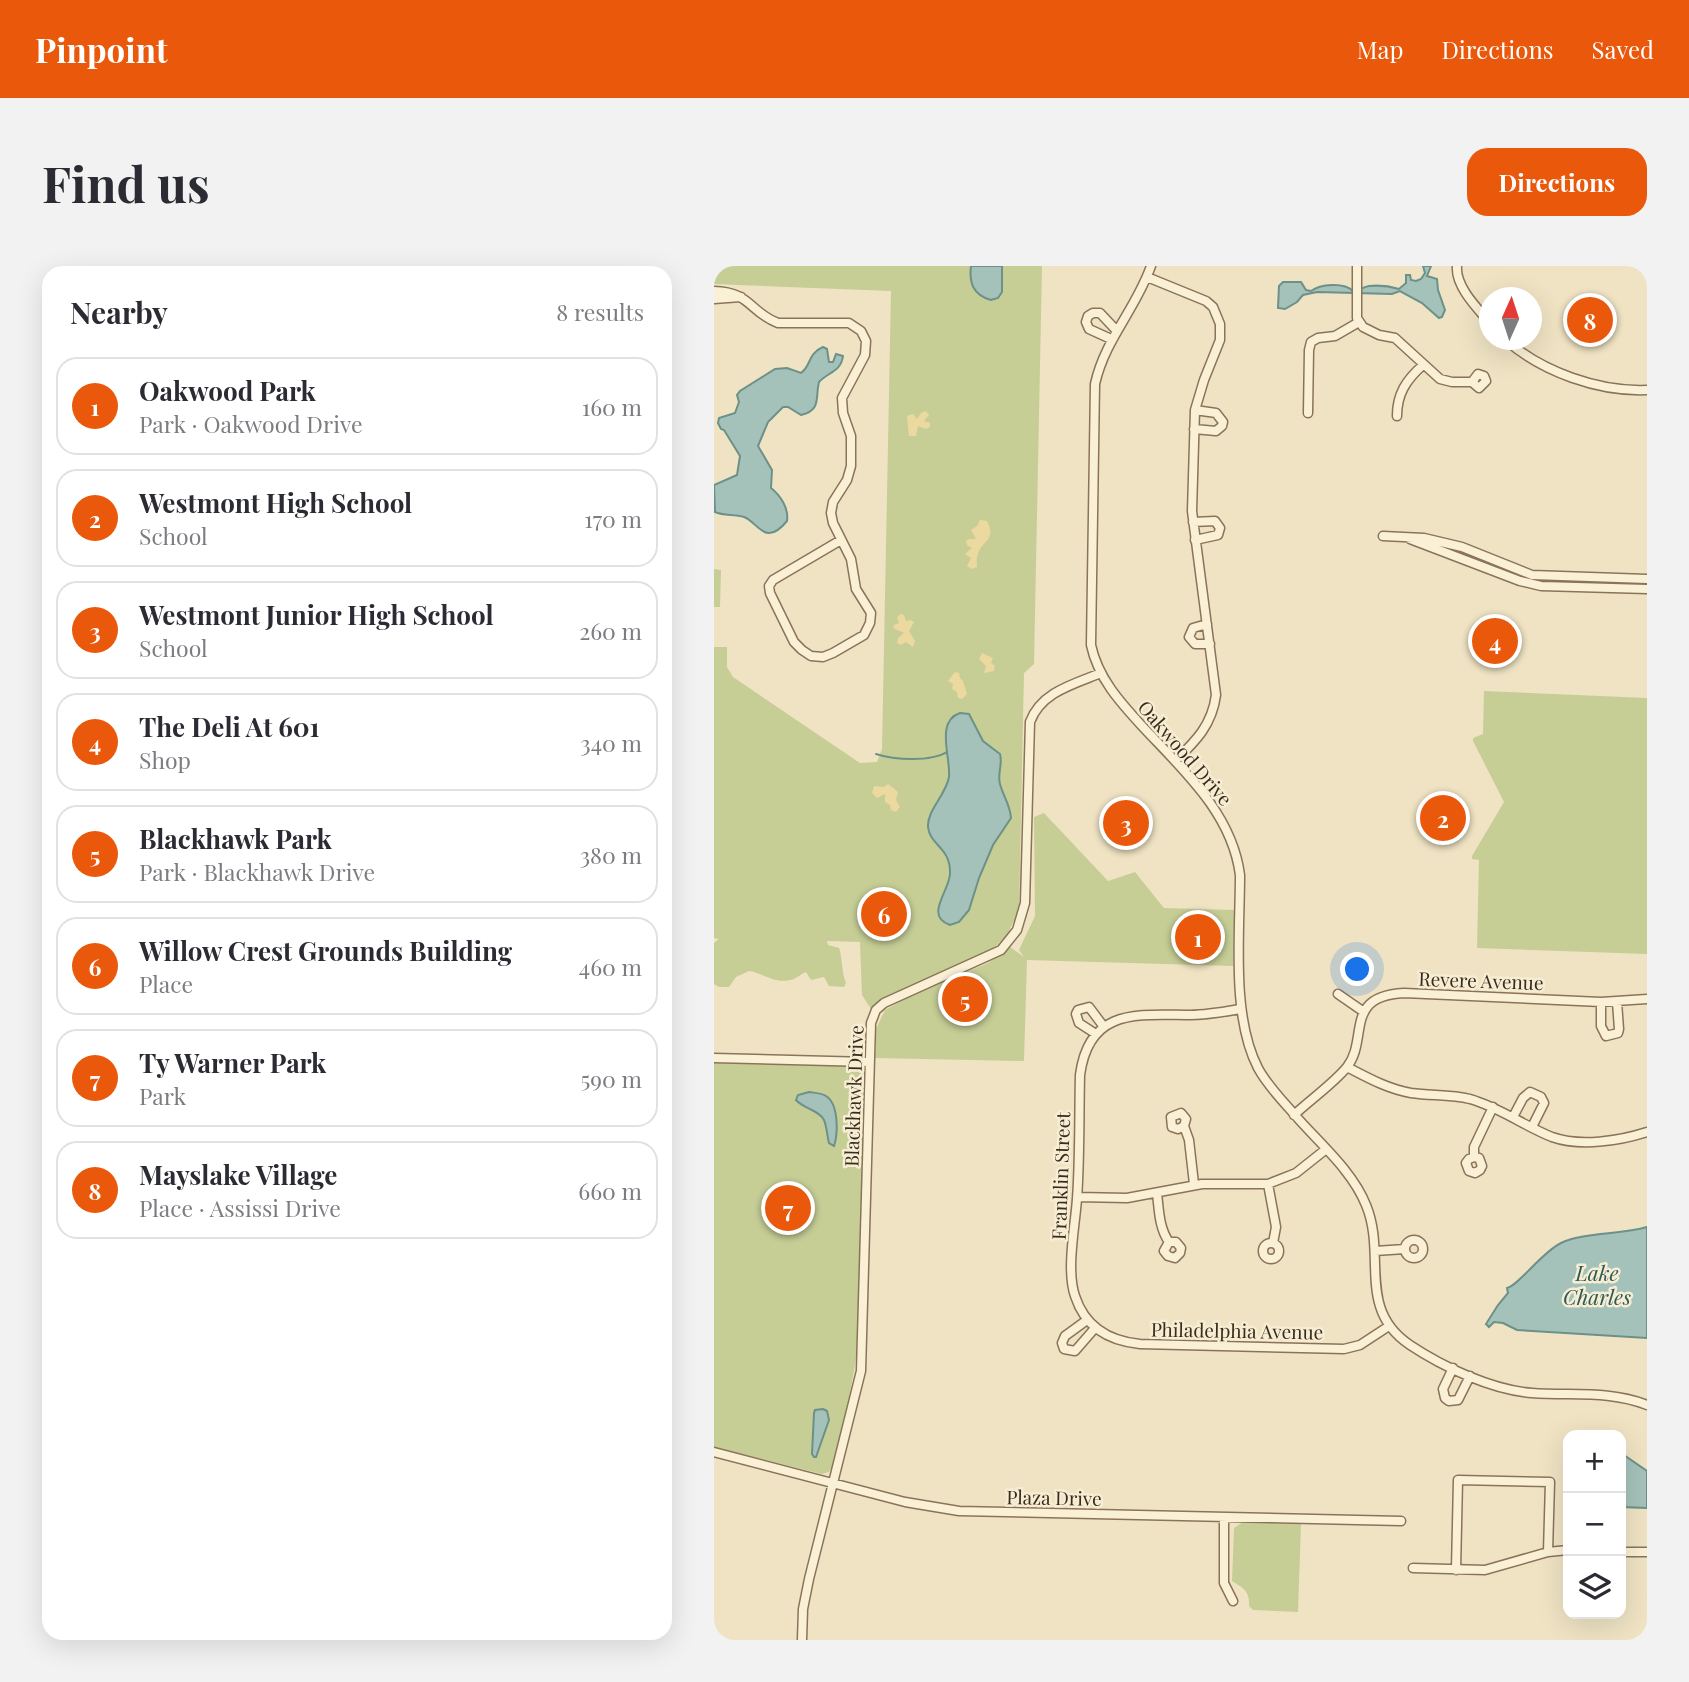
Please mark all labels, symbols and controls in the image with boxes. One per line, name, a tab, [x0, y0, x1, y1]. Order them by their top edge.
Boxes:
text: Pinpoint	[35, 27, 168, 71]
text: Map	[1357, 33, 1403, 65]
text: Directions	[1441, 33, 1554, 65]
text: Saved	[1592, 33, 1654, 65]
button: Directions	[1467, 148, 1647, 216]
text: Find us	[42, 150, 210, 215]
north arrow	[1479, 287, 1542, 350]
text: Nearby	[70, 292, 168, 332]
pin: 8	[1567, 294, 1613, 346]
text: 8 results	[556, 296, 644, 327]
text: Oakwood Park	[139, 373, 316, 408]
text: 1	[91, 391, 99, 422]
text: 160 m	[582, 391, 642, 422]
text: Park · Oakwood Drive	[139, 408, 363, 439]
text: Westmont High School	[139, 485, 412, 520]
text: 2	[89, 503, 101, 534]
text: 170 m	[584, 503, 642, 534]
text: School	[139, 520, 208, 551]
text: Westmont Junior High School	[139, 597, 494, 632]
text: 3	[89, 615, 101, 646]
text: 260 m	[579, 615, 642, 646]
pin: 4	[1472, 615, 1518, 667]
text: School	[139, 632, 208, 663]
street label: Oakwood Drive	[1133, 694, 1239, 811]
text: The Deli At 601	[139, 709, 319, 744]
text: 4	[89, 727, 101, 758]
text: 340 m	[580, 727, 642, 758]
text: Shop	[139, 744, 191, 775]
pin: 2	[1420, 792, 1466, 844]
pin: 3	[1103, 797, 1149, 849]
text: Blackhawk Park	[139, 821, 332, 856]
text: 5	[90, 839, 100, 870]
text: 380 m	[580, 839, 642, 870]
text: Park · Blackhawk Drive	[139, 856, 375, 887]
pin: 6	[861, 888, 907, 940]
pin: 1	[1175, 911, 1221, 963]
text: Willow Crest Grounds Building	[139, 933, 512, 968]
text: 6	[89, 951, 101, 982]
text: 460 m	[579, 951, 642, 982]
your location	[1340, 952, 1374, 986]
street label: Revere Avenue	[1418, 965, 1544, 995]
text: Place	[139, 968, 193, 999]
pin: 5	[942, 973, 988, 1025]
street label: Blackhawk Drive	[838, 1025, 868, 1167]
text: Ty Warner Park	[139, 1045, 326, 1080]
text: 7	[90, 1063, 100, 1094]
text: 590 m	[581, 1063, 642, 1094]
text: Park	[139, 1080, 186, 1111]
street label: Franklin Street	[1045, 1111, 1075, 1240]
text: Mayslake Village	[139, 1157, 337, 1192]
text: 8	[89, 1175, 101, 1206]
text: 660 m	[578, 1175, 642, 1206]
pin: 7	[765, 1182, 811, 1234]
text: Place · Assissi Drive	[139, 1192, 341, 1223]
water label: Lake Charles	[1563, 1258, 1631, 1310]
street label: Philadelphia Avenue	[1151, 1315, 1323, 1345]
map controls	[1563, 1430, 1626, 1619]
button: +	[1563, 1430, 1626, 1493]
street label: Plaza Drive	[1006, 1483, 1102, 1511]
button: −	[1563, 1493, 1626, 1556]
button: layers	[1563, 1556, 1626, 1619]

